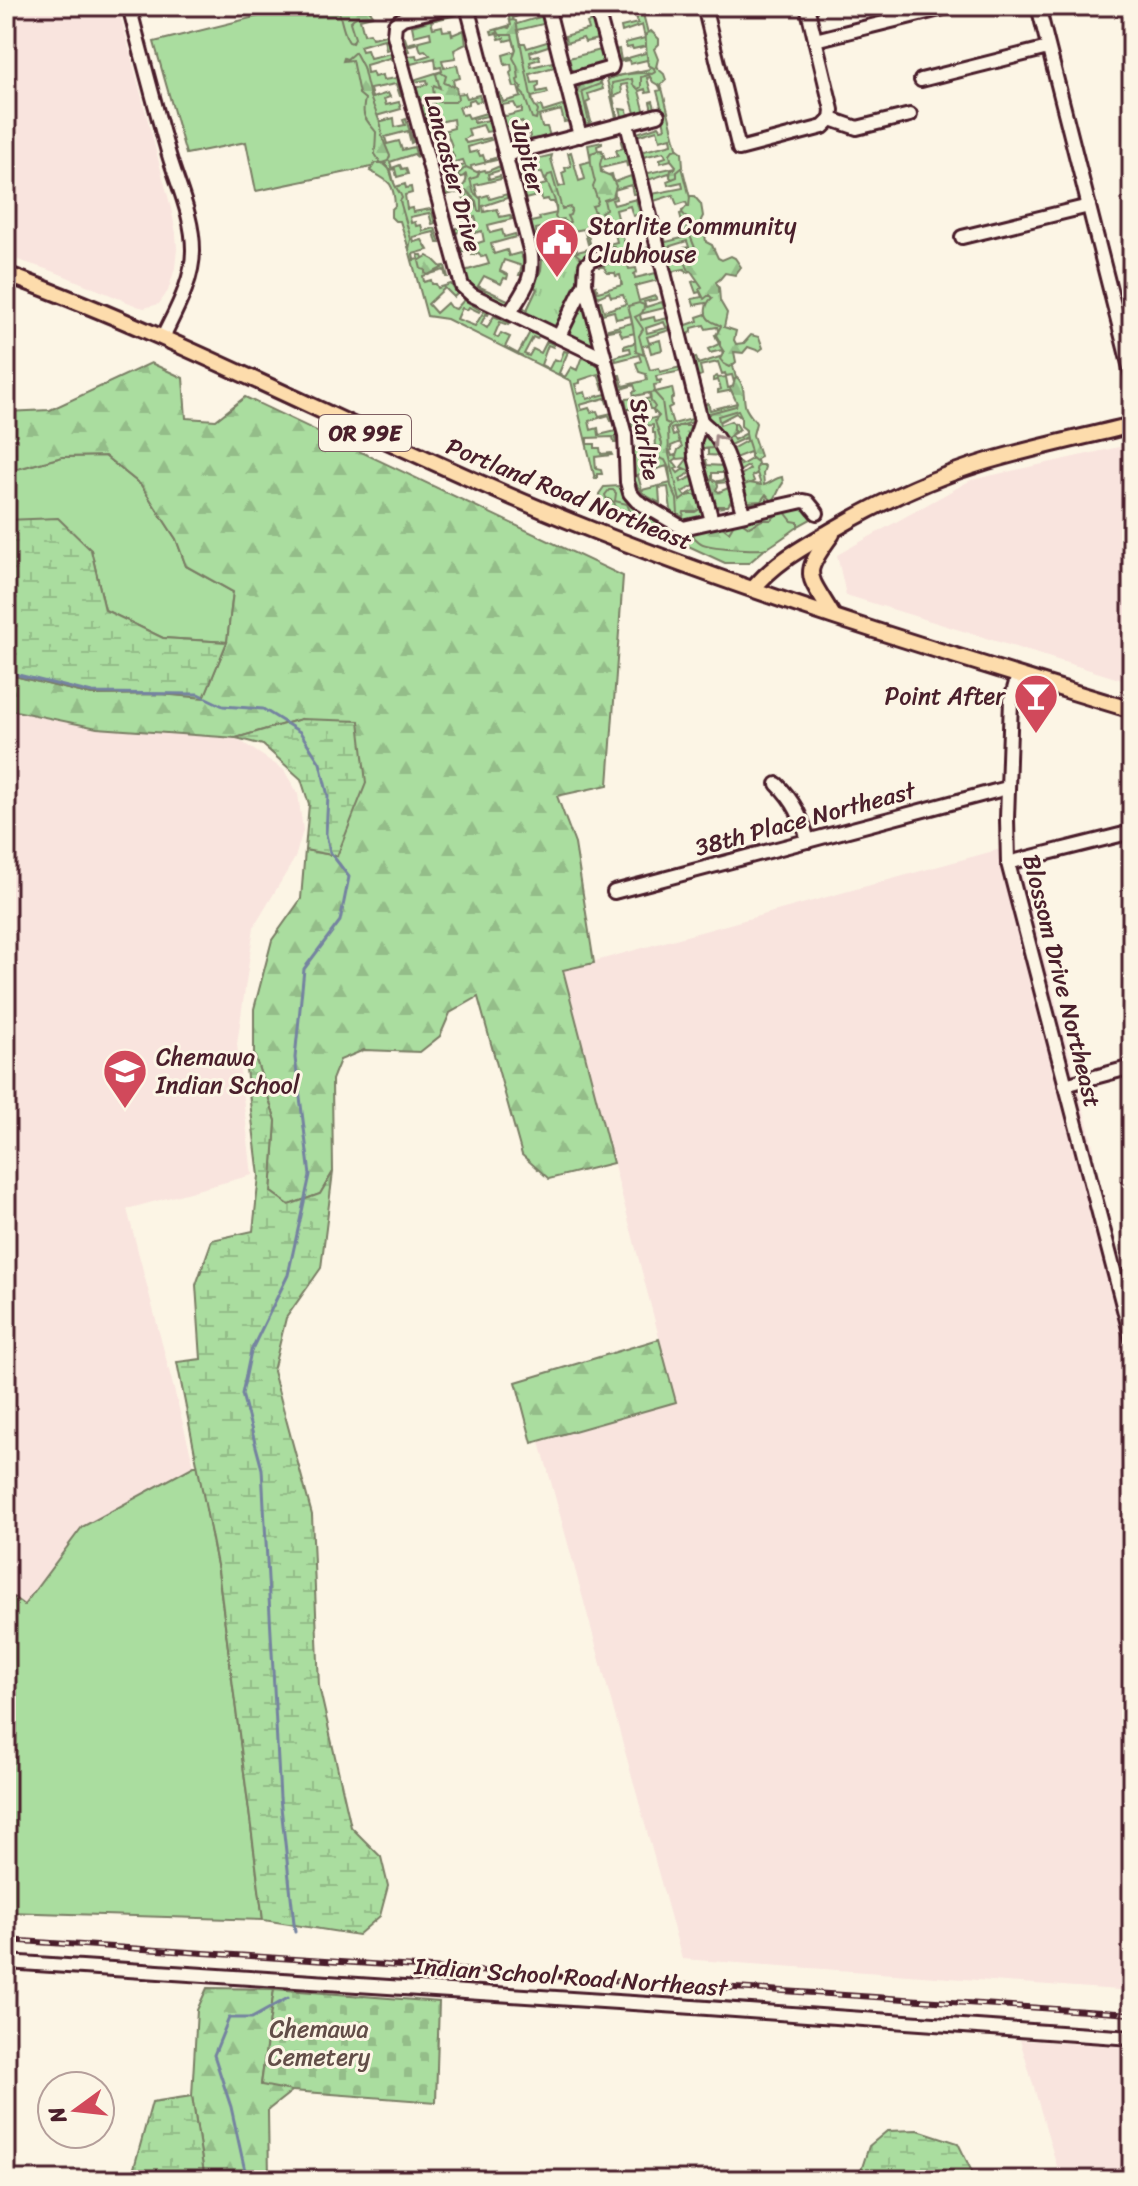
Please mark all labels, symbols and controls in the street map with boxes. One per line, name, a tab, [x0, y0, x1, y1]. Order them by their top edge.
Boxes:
street label: Lancaster Drive	[412, 89, 494, 257]
street label: Jupiter	[498, 113, 558, 199]
place label: Starlite Community Clubhouse	[588, 205, 797, 275]
public building icon: Starlite Community Clubhouse	[533, 216, 581, 279]
street label: Starlite	[617, 394, 673, 484]
road number: OR 99E	[319, 415, 411, 451]
street label: Portland Road Northeast	[440, 425, 698, 563]
one-way arrow	[713, 435, 728, 449]
bar icon: Point After	[1012, 672, 1060, 735]
place label: Point After	[885, 675, 1006, 717]
street label: 38th Place Northeast	[690, 769, 921, 869]
street label: Blossom Drive Northeast	[1010, 850, 1114, 1112]
place label: Chemawa Indian School	[155, 1036, 301, 1106]
school or university icon: Chemawa Indian School	[101, 1047, 149, 1110]
street label: Indian School Road Northeast	[412, 1945, 730, 2009]
park label: Chemawa Cemetery	[268, 2008, 371, 2078]
north arrow	[36, 2070, 116, 2150]
text: N	[36, 2102, 78, 2128]

